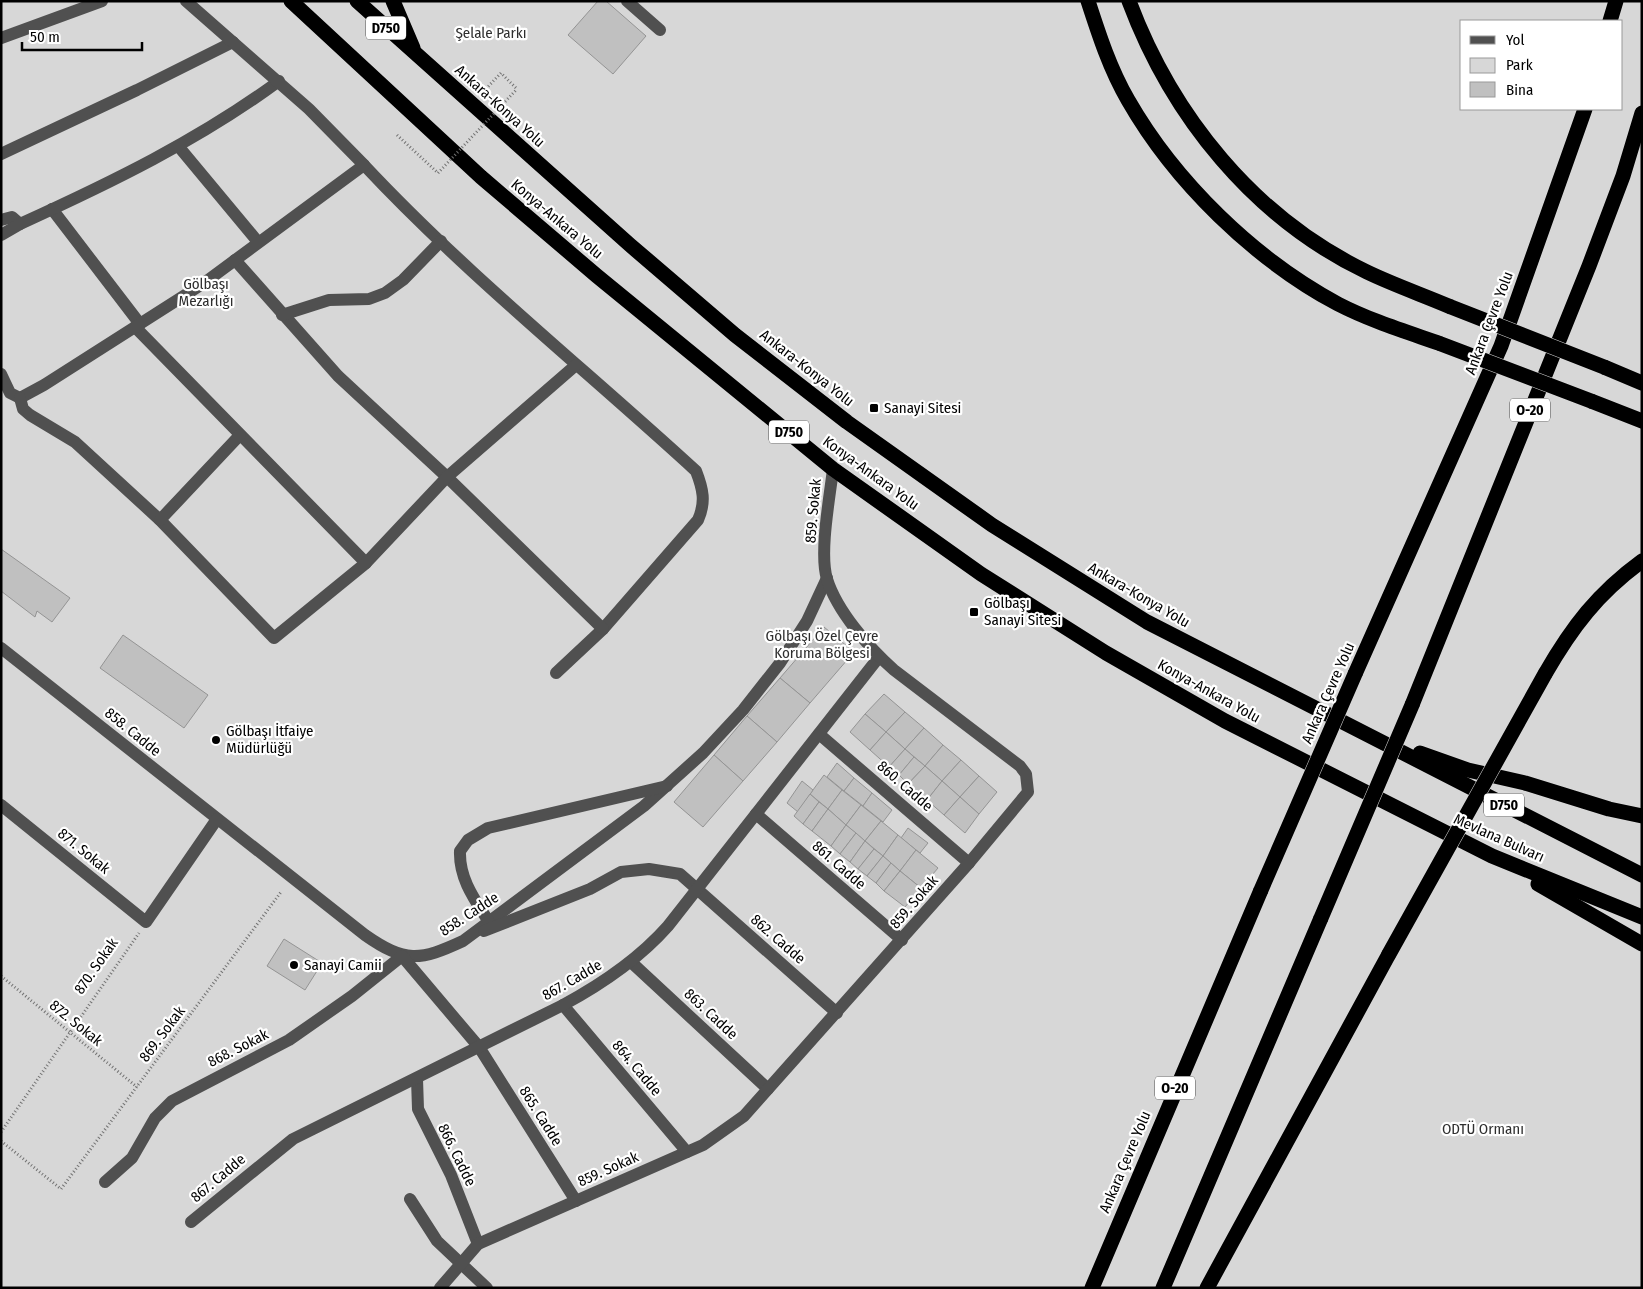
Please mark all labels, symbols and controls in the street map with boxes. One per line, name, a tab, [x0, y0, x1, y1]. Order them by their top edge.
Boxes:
road number: D750	[366, 16, 406, 40]
scale bar	[22, 20, 142, 52]
legend	[1460, 20, 1623, 110]
park label: Şelale Parkı	[455, 24, 527, 42]
text: 50 m	[30, 28, 60, 46]
text: Yol	[1506, 31, 1524, 49]
text: Park	[1506, 56, 1533, 74]
street label: Ankara-Konya Yolu	[451, 61, 549, 151]
text: Bina	[1506, 81, 1533, 99]
street label: Konya-Ankara Yolu	[507, 175, 607, 263]
street label: Ankara Çevre Yolu	[1461, 269, 1517, 377]
park label: Gölbaşı Mezarlığı	[179, 275, 233, 310]
street label: Ankara-Konya Yolu	[756, 326, 858, 410]
road number: O-20	[1510, 398, 1550, 422]
place label: Sanayi Sitesi	[884, 399, 961, 417]
marker: Sanayi Sitesi	[868, 402, 880, 414]
road number: D750	[769, 421, 809, 444]
street label: Konya-Ankara Yolu	[819, 432, 923, 514]
street label: 859. Sokak	[801, 478, 825, 544]
street label: Ankara-Konya Yolu	[1085, 559, 1193, 631]
place label: Gölbaşı Sanayi Sitesi	[984, 594, 1061, 629]
marker: Gölbaşı Sanayi Sitesi	[968, 606, 980, 618]
park label: Gölbaşı Özel Çevre Koruma Bölgesi	[766, 627, 878, 662]
street label: Ankara Çevre Yolu	[1298, 640, 1358, 746]
street label: Konya-Ankara Yolu	[1155, 655, 1263, 727]
street label: 858. Cadde	[101, 704, 165, 760]
place label: Gölbaşı İtfaiye Müdürlüğü	[226, 722, 314, 757]
marker: Gölbaşı İtfaiye Müdürlüğü	[210, 734, 222, 746]
street label: 860. Cadde	[874, 757, 936, 815]
road number: D750	[1484, 794, 1524, 816]
street label: Mevlana Bulvarı	[1451, 810, 1547, 866]
street label: 871. Sokak	[54, 824, 114, 878]
street label: 861. Cadde	[809, 837, 869, 893]
street label: 859. Sokak	[886, 872, 942, 932]
street label: 858. Cadde	[436, 888, 502, 940]
street label: 862. Cadde	[747, 910, 809, 968]
street label: 870. Sokak	[70, 935, 122, 997]
place label: Sanayi Camii	[304, 956, 382, 974]
street label: 867. Cadde	[539, 956, 605, 1004]
marker: Sanayi Camii	[288, 959, 300, 971]
street label: 863. Cadde	[681, 985, 741, 1043]
street label: 872. Sokak	[46, 996, 106, 1050]
street label: 869. Sokak	[135, 1003, 189, 1065]
street label: 868. Sokak	[205, 1025, 271, 1071]
street label: 864. Cadde	[609, 1036, 665, 1100]
road number: O-20	[1155, 1076, 1195, 1100]
street label: 865. Cadde	[516, 1083, 566, 1149]
street label: Ankara Çevre Yolu	[1095, 1108, 1155, 1216]
park label: ODTÜ Ormanı	[1442, 1120, 1524, 1138]
street label: 866. Cadde	[434, 1121, 480, 1189]
street label: 859. Sokak	[575, 1148, 641, 1190]
street label: 867. Cadde	[187, 1150, 249, 1206]

